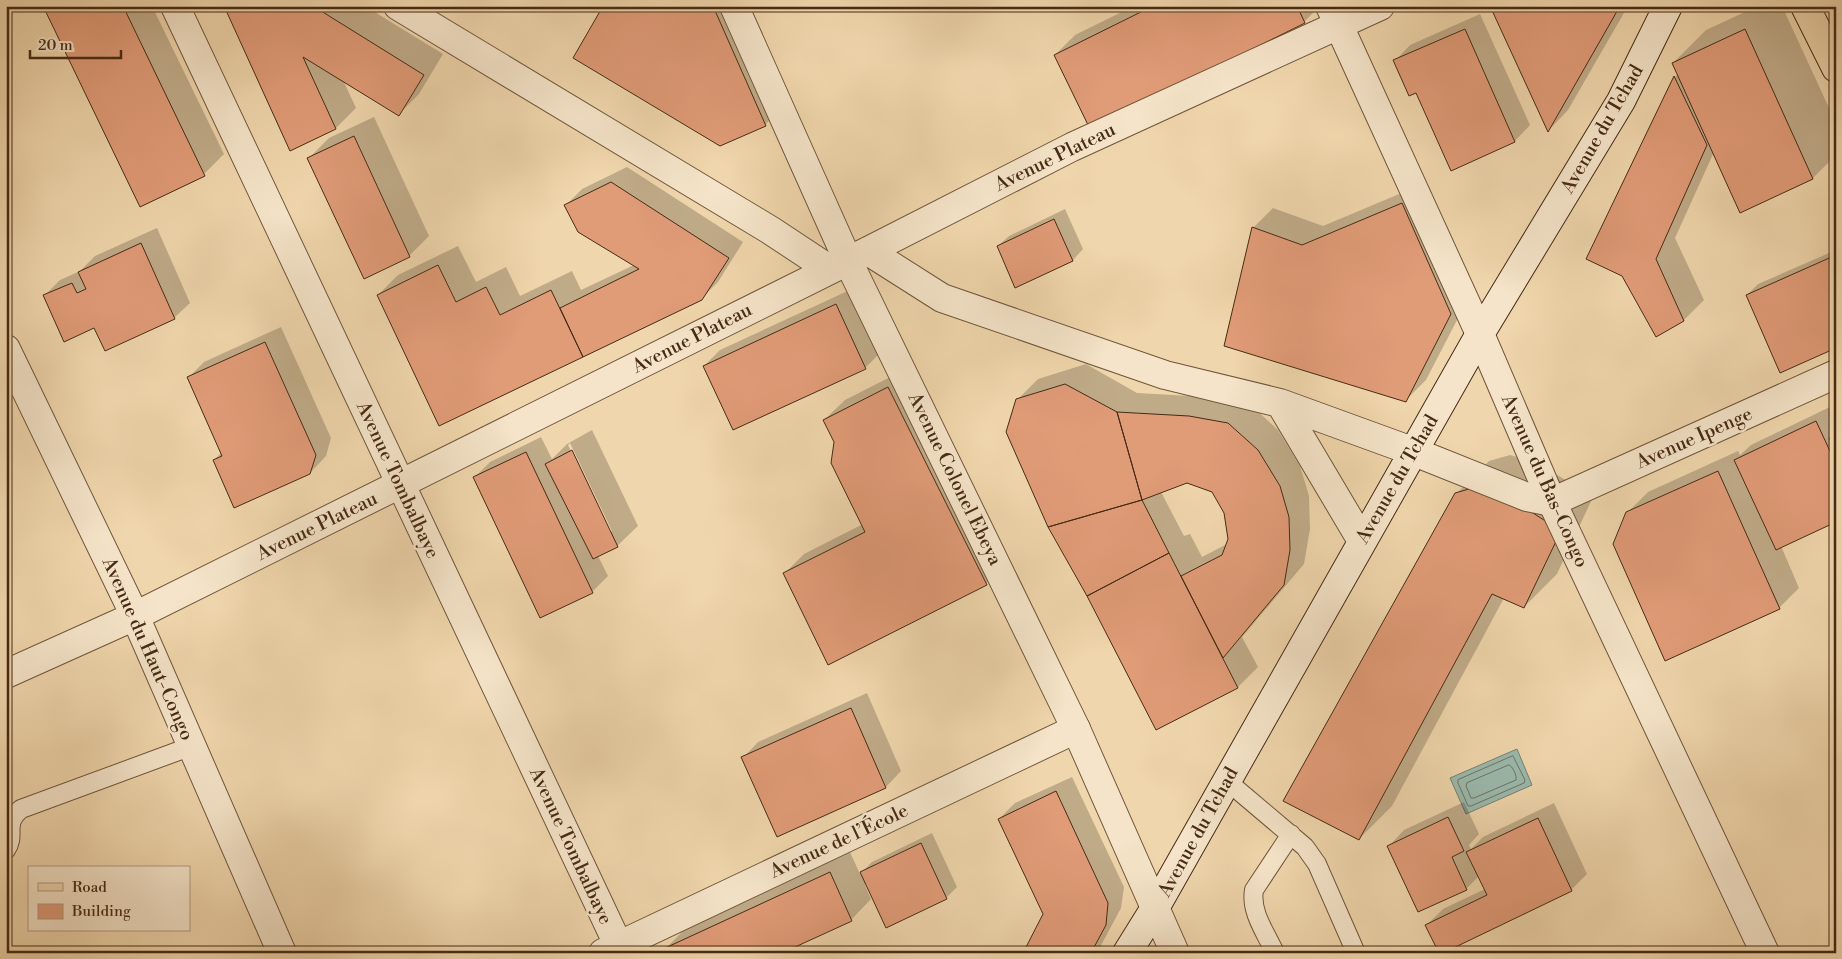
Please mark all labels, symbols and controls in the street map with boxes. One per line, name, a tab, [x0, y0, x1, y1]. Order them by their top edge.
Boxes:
scale bar	[30, 28, 121, 60]
text: 20 m	[38, 36, 73, 55]
street label: Avenue du Tchad	[1555, 60, 1649, 199]
street label: Avenue Plateau	[990, 117, 1119, 197]
street label: Avenue Plateau	[627, 297, 756, 379]
street label: Avenue Colonel Ebeya	[902, 388, 1007, 570]
street label: Avenue du Bas-Congo	[1496, 390, 1594, 571]
street label: Avenue Tombalbaye	[351, 397, 445, 562]
street label: Avenue Ipenge	[1631, 402, 1756, 475]
street label: Avenue du Tchad	[1350, 410, 1444, 549]
street label: Avenue Plateau	[252, 486, 381, 566]
street label: Avenue du Haut-Congo	[96, 553, 199, 744]
street label: Avenue Tombalbaye	[524, 763, 618, 928]
street label: Avenue du Tchad	[1152, 763, 1244, 902]
street label: Avenue de l’École	[765, 798, 912, 884]
legend	[28, 866, 190, 932]
text: Road	[72, 878, 107, 897]
text: Building	[71, 902, 131, 921]

